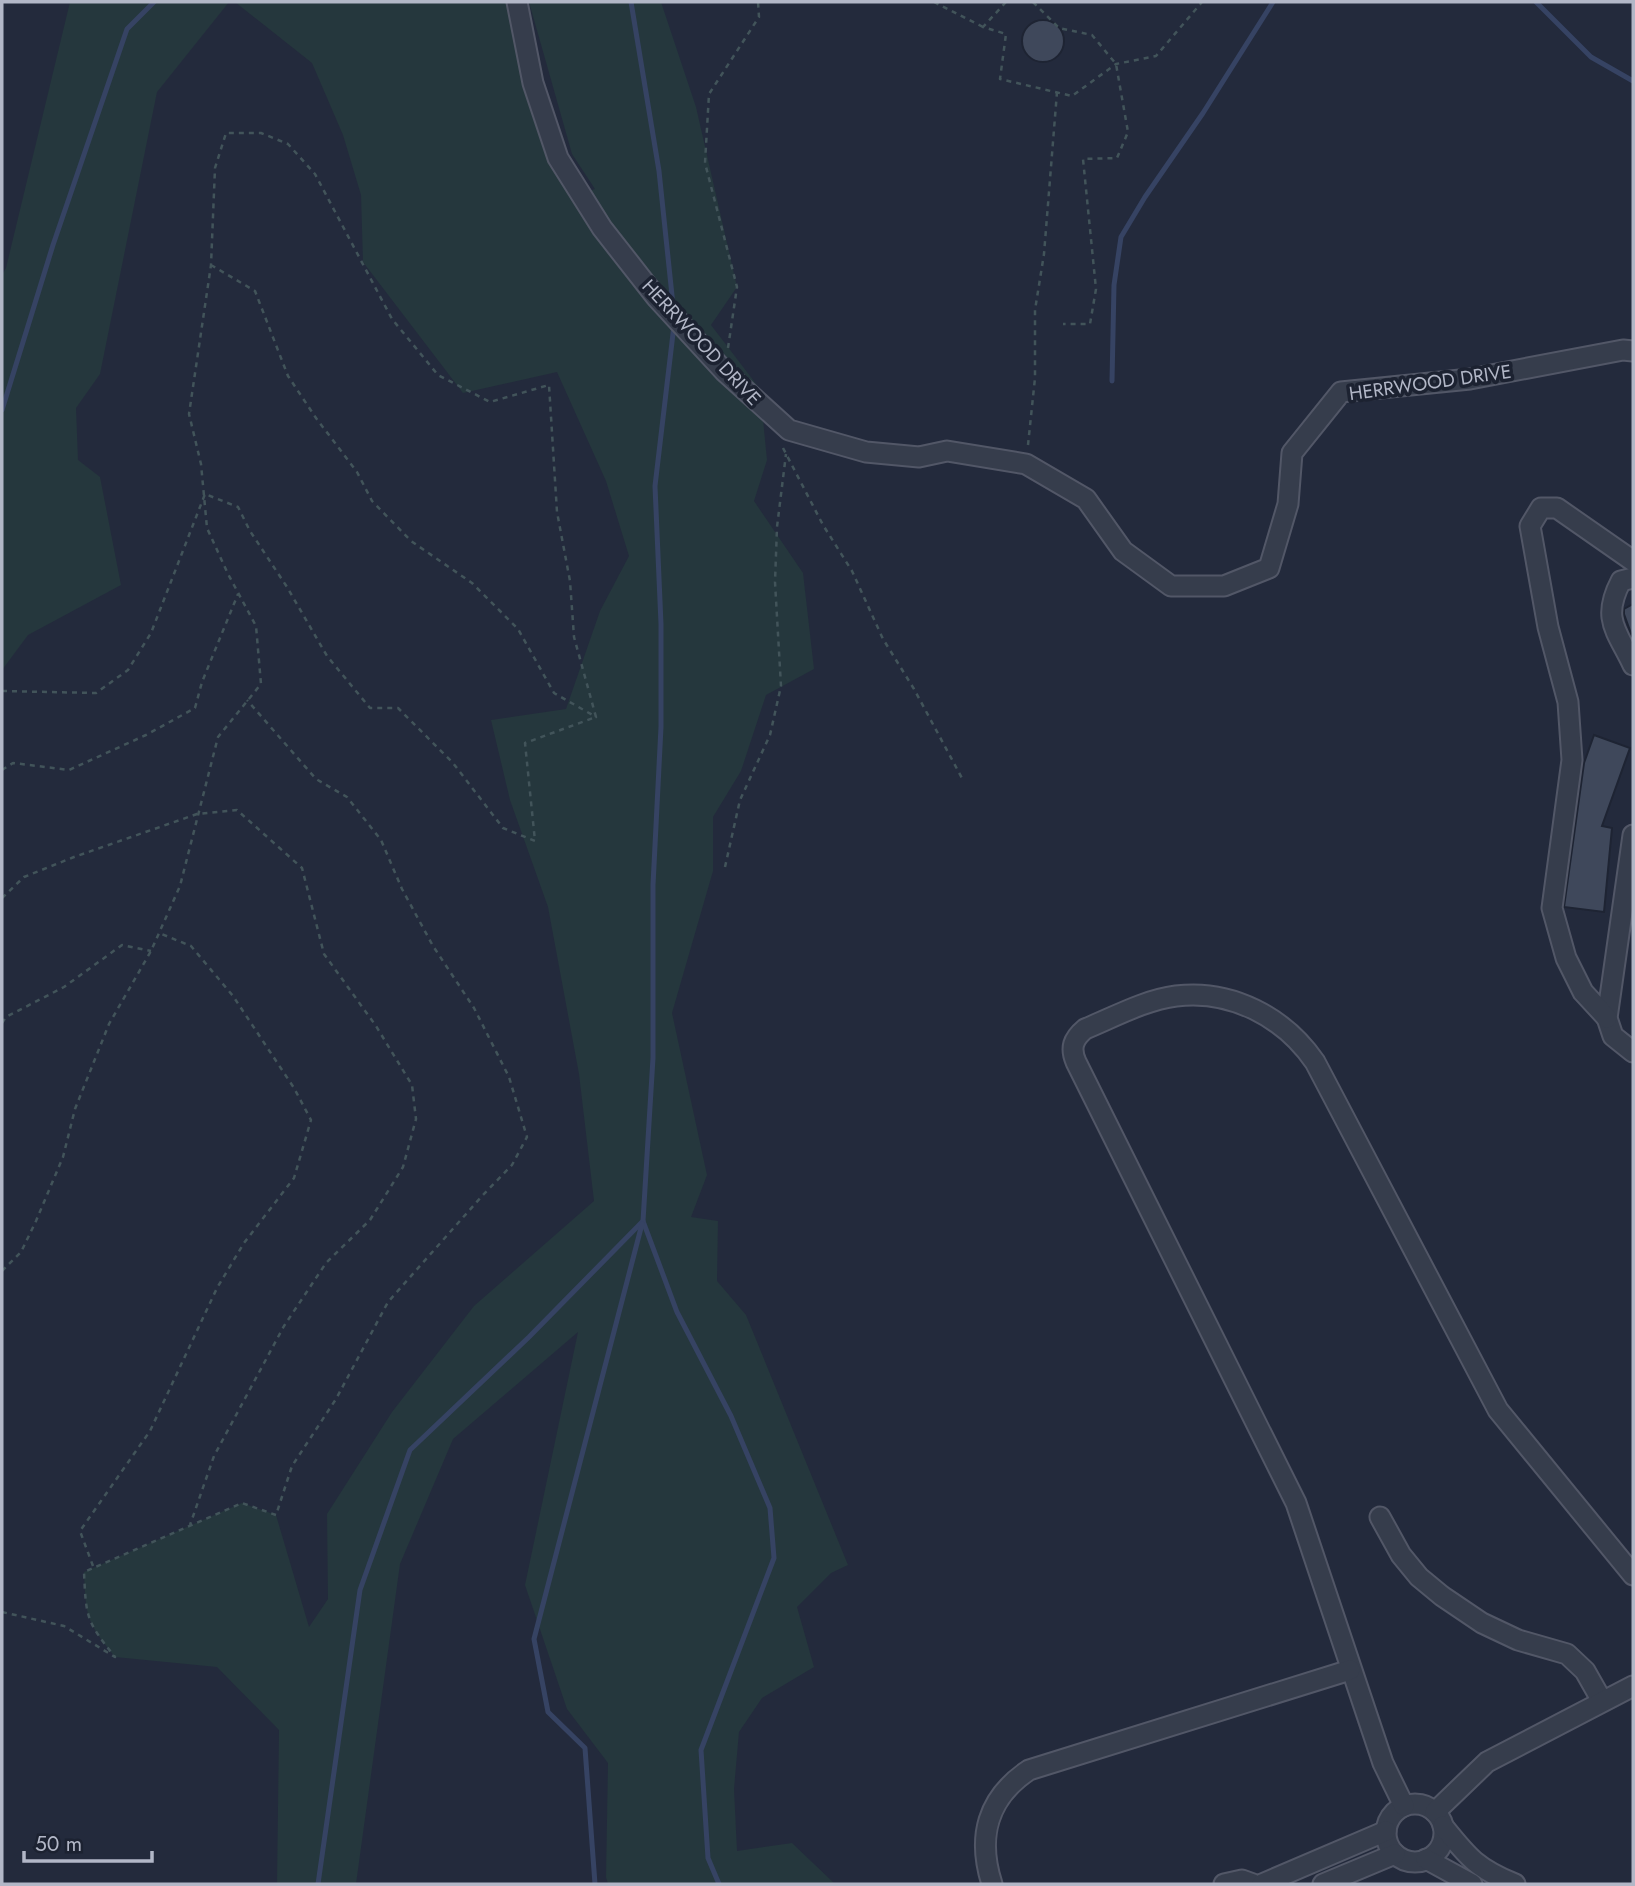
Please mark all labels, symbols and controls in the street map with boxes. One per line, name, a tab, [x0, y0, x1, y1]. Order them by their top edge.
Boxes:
street label: HERRWOOD DRIVE	[636, 273, 767, 411]
street label: HERRWOOD DRIVE	[1347, 358, 1513, 407]
scale bar	[24, 1820, 152, 1864]
text: 50 m	[35, 1829, 82, 1859]

